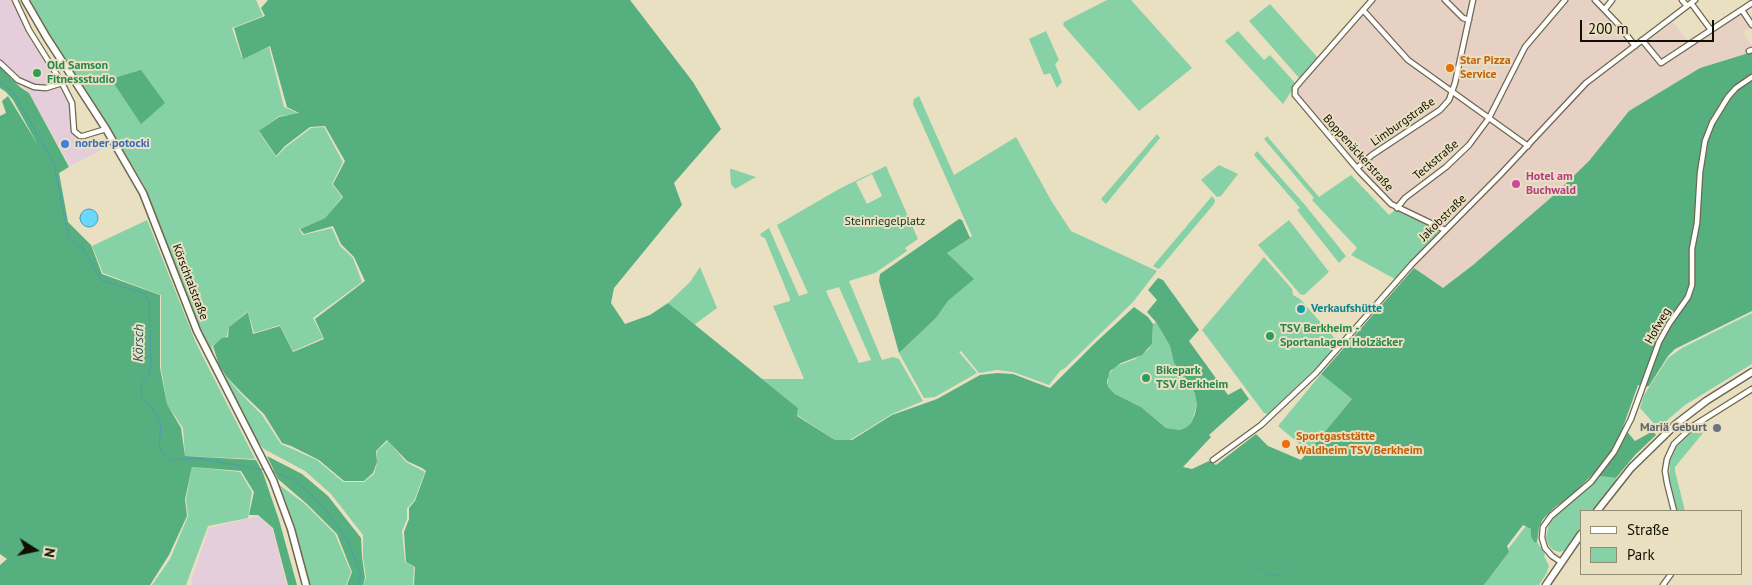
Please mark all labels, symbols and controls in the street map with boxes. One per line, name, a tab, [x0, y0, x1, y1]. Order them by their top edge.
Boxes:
scale bar	[1582, 10, 1716, 42]
text: 200 m	[1588, 19, 1629, 38]
place label: Star Pizza Service	[1460, 54, 1511, 82]
place label: Old Samson Fitnessstudio	[47, 59, 115, 87]
marker: Star Pizza Service	[1444, 62, 1456, 74]
marker: Old Samson Fitnessstudio	[31, 67, 43, 79]
street label: Limburgstraße	[1368, 95, 1438, 149]
street label: Boppenäckerstraße	[1320, 112, 1396, 194]
place label: norber potocki	[75, 137, 150, 151]
street label: Teckstraße	[1410, 137, 1462, 183]
marker: norber potocki	[59, 138, 71, 150]
place label: Hotel am Buchwald	[1526, 170, 1576, 198]
marker: Hotel am Buchwald	[1510, 178, 1522, 190]
street label: Jakobstraße	[1417, 192, 1469, 244]
park label: Steinriegelplatz	[845, 215, 925, 229]
street label: Körschtalstraße	[169, 242, 211, 322]
place label: Verkaufshütte	[1311, 302, 1382, 316]
marker: Verkaufshütte	[1295, 303, 1307, 315]
street label: Hofweg	[1642, 305, 1674, 347]
place label: TSV Berkheim - Sportanlagen Holzäcker	[1280, 322, 1403, 350]
water label: Körsch	[130, 324, 148, 362]
marker: TSV Berkheim - Sportanlagen Holzäcker	[1264, 330, 1276, 342]
place label: Bikepark TSV Berkheim	[1156, 364, 1228, 392]
marker: Bikepark TSV Berkheim	[1140, 372, 1152, 384]
place label: Mariä Geburt	[1640, 421, 1707, 435]
marker: Mariä Geburt	[1711, 422, 1723, 434]
place label: Sportgaststätte Waldheim TSV Berkheim	[1296, 430, 1423, 458]
marker: Sportgaststätte Waldheim TSV Berkheim	[1280, 438, 1292, 450]
legend	[1580, 510, 1742, 575]
text: Straße	[1627, 520, 1669, 539]
north arrow	[10, 525, 60, 575]
text: Park	[1627, 545, 1655, 564]
text: N	[40, 547, 59, 559]

